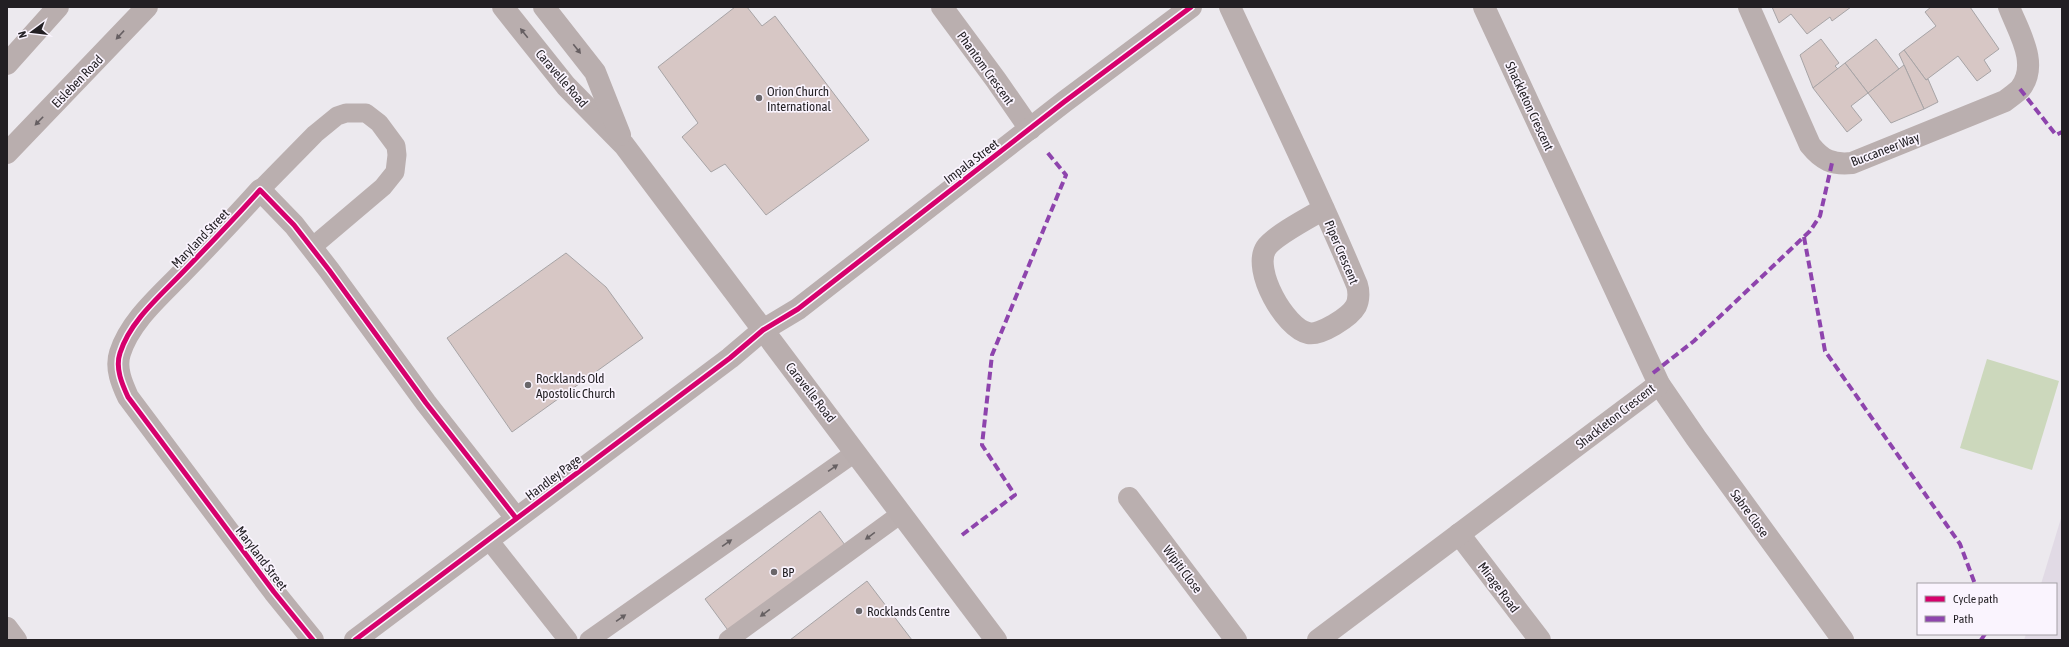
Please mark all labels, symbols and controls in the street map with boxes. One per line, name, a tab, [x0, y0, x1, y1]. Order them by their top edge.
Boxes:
north arrow	[12, 12, 52, 52]
one-way arrow	[519, 28, 528, 38]
street label: Phantom Crescent	[954, 29, 1017, 108]
text: N	[16, 30, 29, 39]
one-way arrow	[115, 30, 125, 40]
one-way arrow	[572, 43, 581, 54]
street label: Caravelle Road	[532, 46, 591, 110]
street label: Eisleben Road	[49, 52, 106, 111]
street label: Shackleton Crescent	[1502, 59, 1557, 153]
place label: Orion Church International	[767, 84, 832, 114]
marker: Orion Church International	[754, 93, 764, 103]
one-way arrow	[34, 116, 43, 126]
street label: Buccaneer Way	[1849, 129, 1922, 169]
street label: Impala Street	[941, 136, 1002, 187]
street label: Maryland Street	[168, 206, 232, 271]
street label: Piper Crescent	[1321, 218, 1362, 287]
street label: Caravelle Road	[783, 359, 839, 425]
place label: Rocklands Old Apostolic Church	[536, 371, 615, 401]
marker: Rocklands Old Apostolic Church	[523, 380, 533, 390]
street label: Shackleton Crescent	[1573, 381, 1658, 452]
street label: Handley Page	[523, 452, 584, 503]
one-way arrow	[828, 464, 839, 472]
street label: Sabre Close	[1727, 487, 1772, 540]
street label: Maryland Street	[233, 523, 291, 593]
one-way arrow	[865, 532, 876, 540]
one-way arrow	[722, 539, 732, 547]
street label: Wipiti Close	[1160, 542, 1205, 596]
street label: Mirage Road	[1475, 559, 1522, 615]
place label: BP	[782, 565, 795, 580]
marker: BP	[769, 567, 779, 577]
legend	[1917, 583, 2057, 635]
text: Cycle path	[1953, 592, 1998, 606]
place label: Rocklands Centre	[867, 604, 950, 619]
marker: Rocklands Centre	[854, 606, 864, 616]
one-way arrow	[760, 609, 771, 617]
text: Path	[1953, 612, 1974, 626]
one-way arrow	[616, 614, 626, 622]

